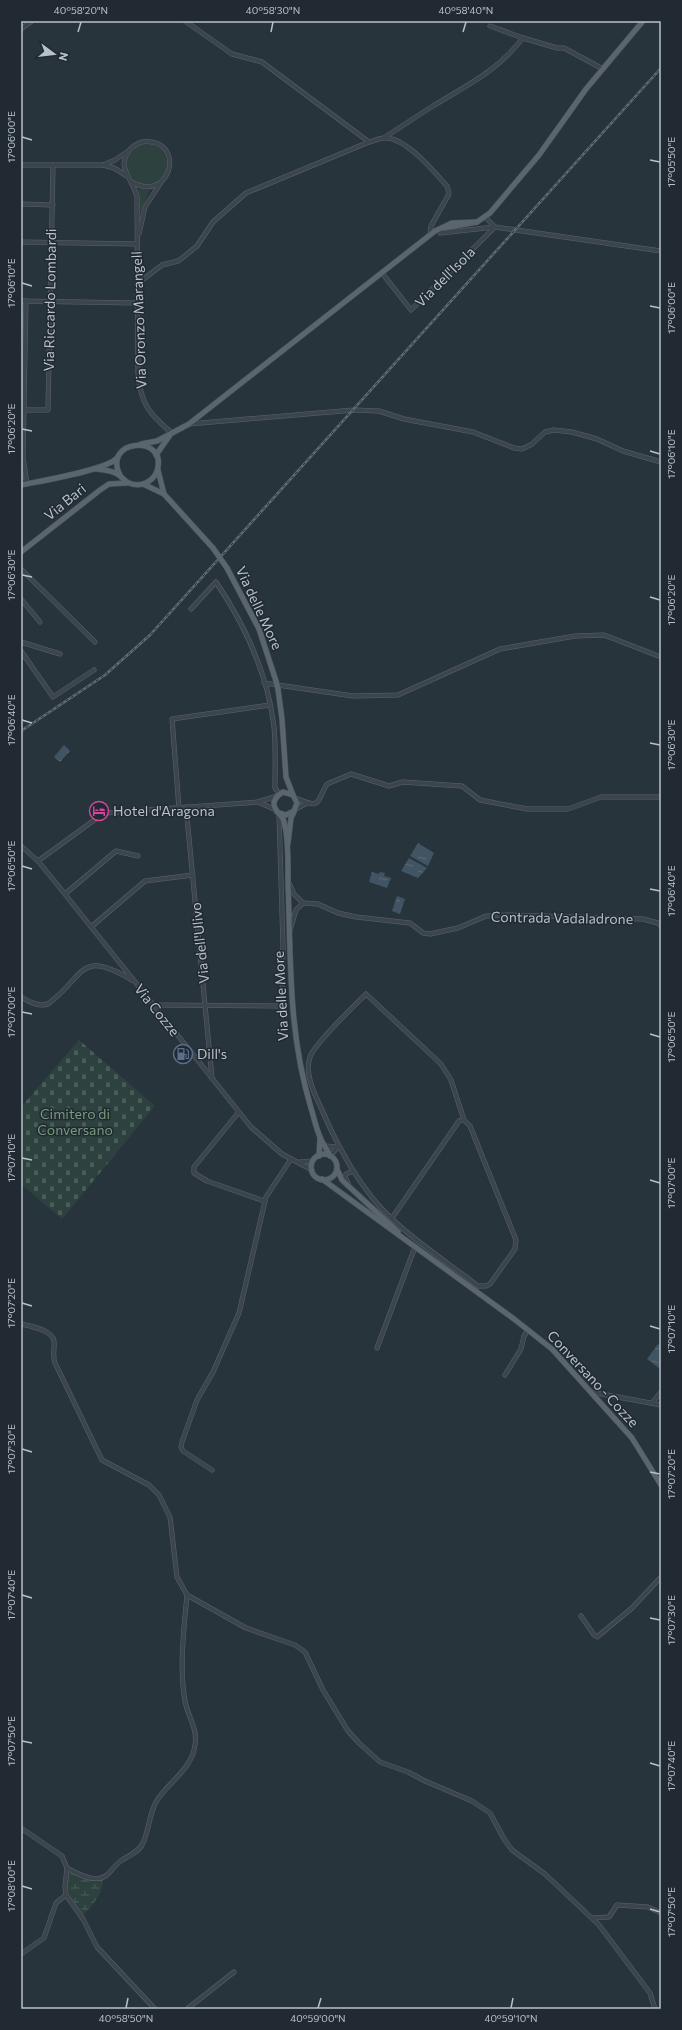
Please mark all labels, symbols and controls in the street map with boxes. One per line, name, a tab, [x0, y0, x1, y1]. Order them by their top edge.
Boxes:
text: 40°58'20"N	[54, 4, 108, 16]
text: 40°58'30"N	[246, 4, 300, 16]
text: 40°58'40"N	[439, 4, 493, 16]
north arrow	[34, 34, 74, 74]
text: N	[57, 51, 71, 62]
text: 17°06'00"E	[5, 111, 17, 163]
text: 17°05'50"E	[665, 137, 677, 187]
street label: Via Riccardo Lombardi	[40, 228, 59, 372]
street label: Via dell'Isola	[411, 243, 478, 310]
street label: Via Oronzo Marangell	[128, 251, 149, 389]
text: 17°06'10"E	[5, 258, 17, 308]
text: 17°06'00"E	[665, 282, 677, 334]
text: 17°06'20"E	[5, 404, 17, 454]
text: 17°06'10"E	[665, 429, 677, 479]
street label: Via Bari	[40, 480, 89, 524]
text: 17°06'30"E	[5, 550, 17, 600]
street label: Via delle More	[233, 563, 286, 652]
text: 17°06'20"E	[665, 575, 677, 625]
text: 17°06'40"E	[5, 694, 17, 746]
text: 17°06'30"E	[665, 720, 677, 770]
hotel icon: Hotel d'Aragona	[88, 800, 110, 822]
place label: Hotel d'Aragona	[113, 802, 215, 819]
text: 17°06'50"E	[5, 841, 17, 891]
text: 17°06'40"E	[665, 865, 677, 917]
street label: Via dell'Ulivo	[187, 902, 212, 984]
street label: Contrada Vadaladrone	[491, 908, 633, 927]
street label: Via delle More	[270, 950, 291, 1042]
street label: Via Cozze	[131, 980, 184, 1039]
text: 17°07'00"E	[5, 987, 17, 1037]
text: 17°06'50"E	[665, 1012, 677, 1062]
fuel station icon: Dill's	[172, 1043, 194, 1065]
place label: Dill's	[197, 1045, 227, 1062]
park label: Cimitero di Conversano	[37, 1105, 113, 1138]
text: 17°07'10"E	[5, 1134, 17, 1182]
text: 17°07'00"E	[665, 1158, 677, 1208]
text: 17°07'20"E	[5, 1278, 17, 1328]
text: 17°07'10"E	[665, 1305, 677, 1353]
street label: Conversano - Cozze	[544, 1327, 643, 1431]
text: 17°07'30"E	[5, 1424, 17, 1474]
text: 17°07'20"E	[665, 1449, 677, 1499]
text: 17°07'40"E	[5, 1570, 17, 1620]
text: 17°07'30"E	[665, 1595, 677, 1645]
text: 17°07'50"E	[5, 1716, 17, 1766]
text: 17°07'40"E	[665, 1741, 677, 1791]
text: 17°08'00"E	[5, 1860, 17, 1912]
text: 17°07'50"E	[665, 1887, 677, 1937]
text: 40°58'50"N	[99, 2012, 153, 2024]
text: 40°59'00"N	[290, 2012, 346, 2024]
text: 40°59'10"N	[484, 2012, 538, 2024]

